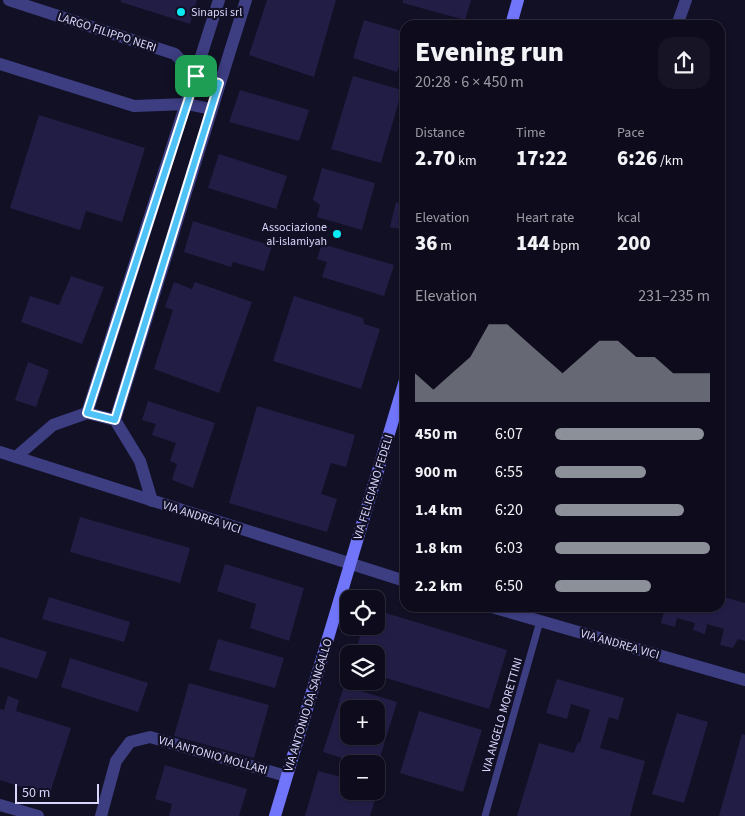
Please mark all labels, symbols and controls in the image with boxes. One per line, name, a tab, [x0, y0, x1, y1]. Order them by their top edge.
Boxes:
place label: Sinapsi srl	[191, 4, 242, 21]
marker: Sinapsi srl	[175, 6, 187, 18]
street label: LARGO FILIPPO NERI	[55, 8, 158, 56]
text: Evening run	[415, 32, 564, 72]
button: share	[658, 37, 710, 89]
pin	[175, 55, 217, 97]
icon: arrive	[182, 62, 210, 90]
text: 20:28 · 6 × 450 m	[415, 71, 524, 93]
text: Distance	[415, 123, 465, 143]
text: Time	[516, 123, 546, 143]
text: Pace	[617, 123, 644, 143]
text: 2.70	[415, 143, 455, 173]
text: 17:22	[516, 143, 567, 173]
text: 6:26	[617, 143, 657, 173]
text: km	[455, 151, 477, 171]
text: /km	[657, 151, 683, 171]
text: Elevation	[415, 208, 470, 228]
text: Heart rate	[516, 208, 574, 228]
text: kcal	[617, 208, 641, 228]
place label: Associazione al-islamiyah	[262, 219, 327, 250]
marker: Associazione al-islamiyah	[331, 228, 343, 240]
text: 36	[415, 228, 437, 258]
text: 144	[516, 228, 550, 258]
text: 200	[617, 228, 651, 258]
text: m	[437, 236, 452, 256]
text: bpm	[550, 236, 580, 256]
text: Elevation	[415, 285, 477, 307]
text: 231–235 m	[638, 285, 710, 307]
text: 450 m	[415, 423, 457, 445]
text: 6:07	[495, 423, 523, 445]
street label: VIA FELICIANO FEDELI	[349, 432, 398, 542]
text: 900 m	[415, 461, 457, 483]
text: 6:55	[495, 461, 523, 483]
street label: VIA ANDREA VICI	[161, 497, 243, 538]
text: 1.4 km	[415, 499, 462, 521]
text: 6:20	[495, 499, 523, 521]
text: 1.8 km	[415, 537, 462, 559]
text: 6:03	[495, 537, 523, 559]
text: 2.2 km	[415, 575, 462, 597]
text: 6:50	[495, 575, 523, 597]
map controls	[340, 590, 385, 800]
button: locate	[340, 590, 385, 635]
street label: VIA ANDREA VICI	[578, 625, 661, 664]
street label: VIA ANTONIO DA SANGALLO	[280, 637, 337, 774]
button: layers	[340, 645, 385, 690]
street label: VIA ANGELO MORETTINI	[478, 656, 527, 775]
button: +	[340, 700, 385, 745]
street label: VIA ANTONIO MOLLARI	[156, 732, 269, 779]
button: −	[340, 755, 385, 800]
scale bar	[15, 781, 99, 804]
text: 50 m	[22, 783, 50, 803]

